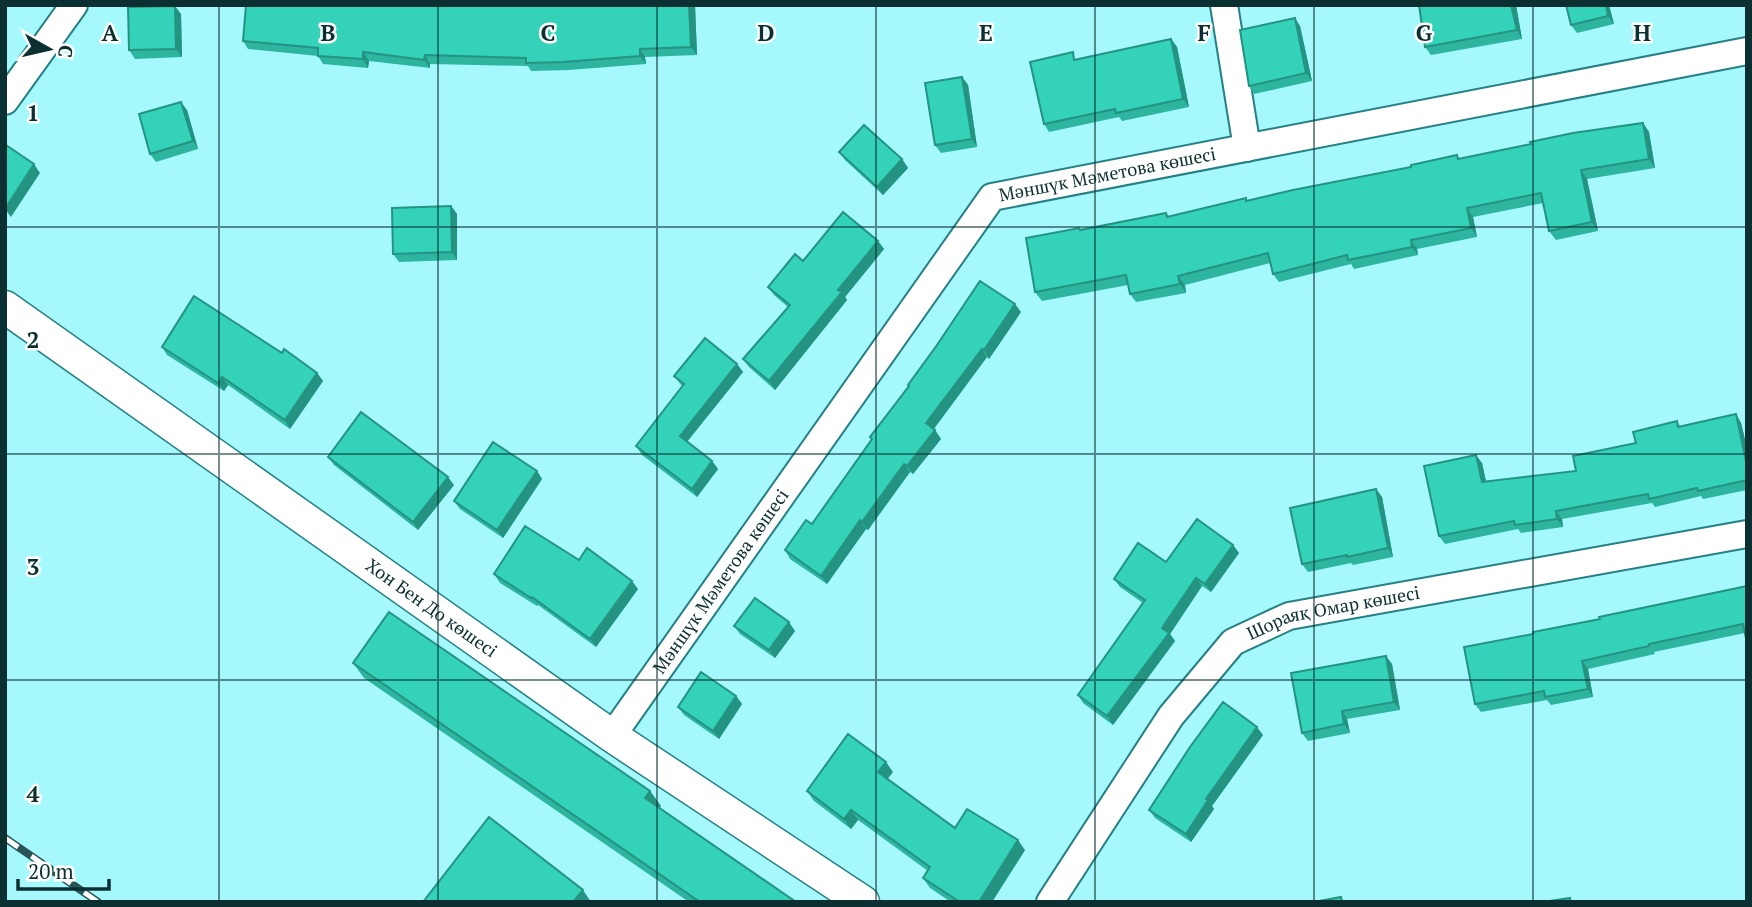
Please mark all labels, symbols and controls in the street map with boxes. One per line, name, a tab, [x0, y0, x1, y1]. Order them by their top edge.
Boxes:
north arrow	[14, 14, 84, 84]
text: A	[102, 17, 119, 48]
text: B	[321, 17, 336, 48]
text: C	[541, 17, 556, 48]
text: D	[758, 17, 775, 48]
text: E	[979, 17, 993, 48]
text: F	[1197, 17, 1211, 48]
text: G	[1416, 17, 1433, 48]
text: H	[1633, 17, 1651, 48]
text: С	[53, 44, 80, 59]
text: 1	[27, 97, 40, 128]
street label: Мәншүк Мәметова көшесі	[997, 141, 1218, 206]
text: 2	[27, 324, 40, 355]
street label: Мәншүк Мәметова көшесі	[647, 484, 793, 678]
text: 3	[27, 551, 40, 582]
street label: Хон Бен До көшесі	[361, 553, 502, 662]
street label: Шораяқ Омар көшесі	[1243, 580, 1421, 645]
text: 4	[27, 778, 40, 809]
scale bar	[18, 848, 108, 892]
text: 20 m	[28, 857, 74, 885]

